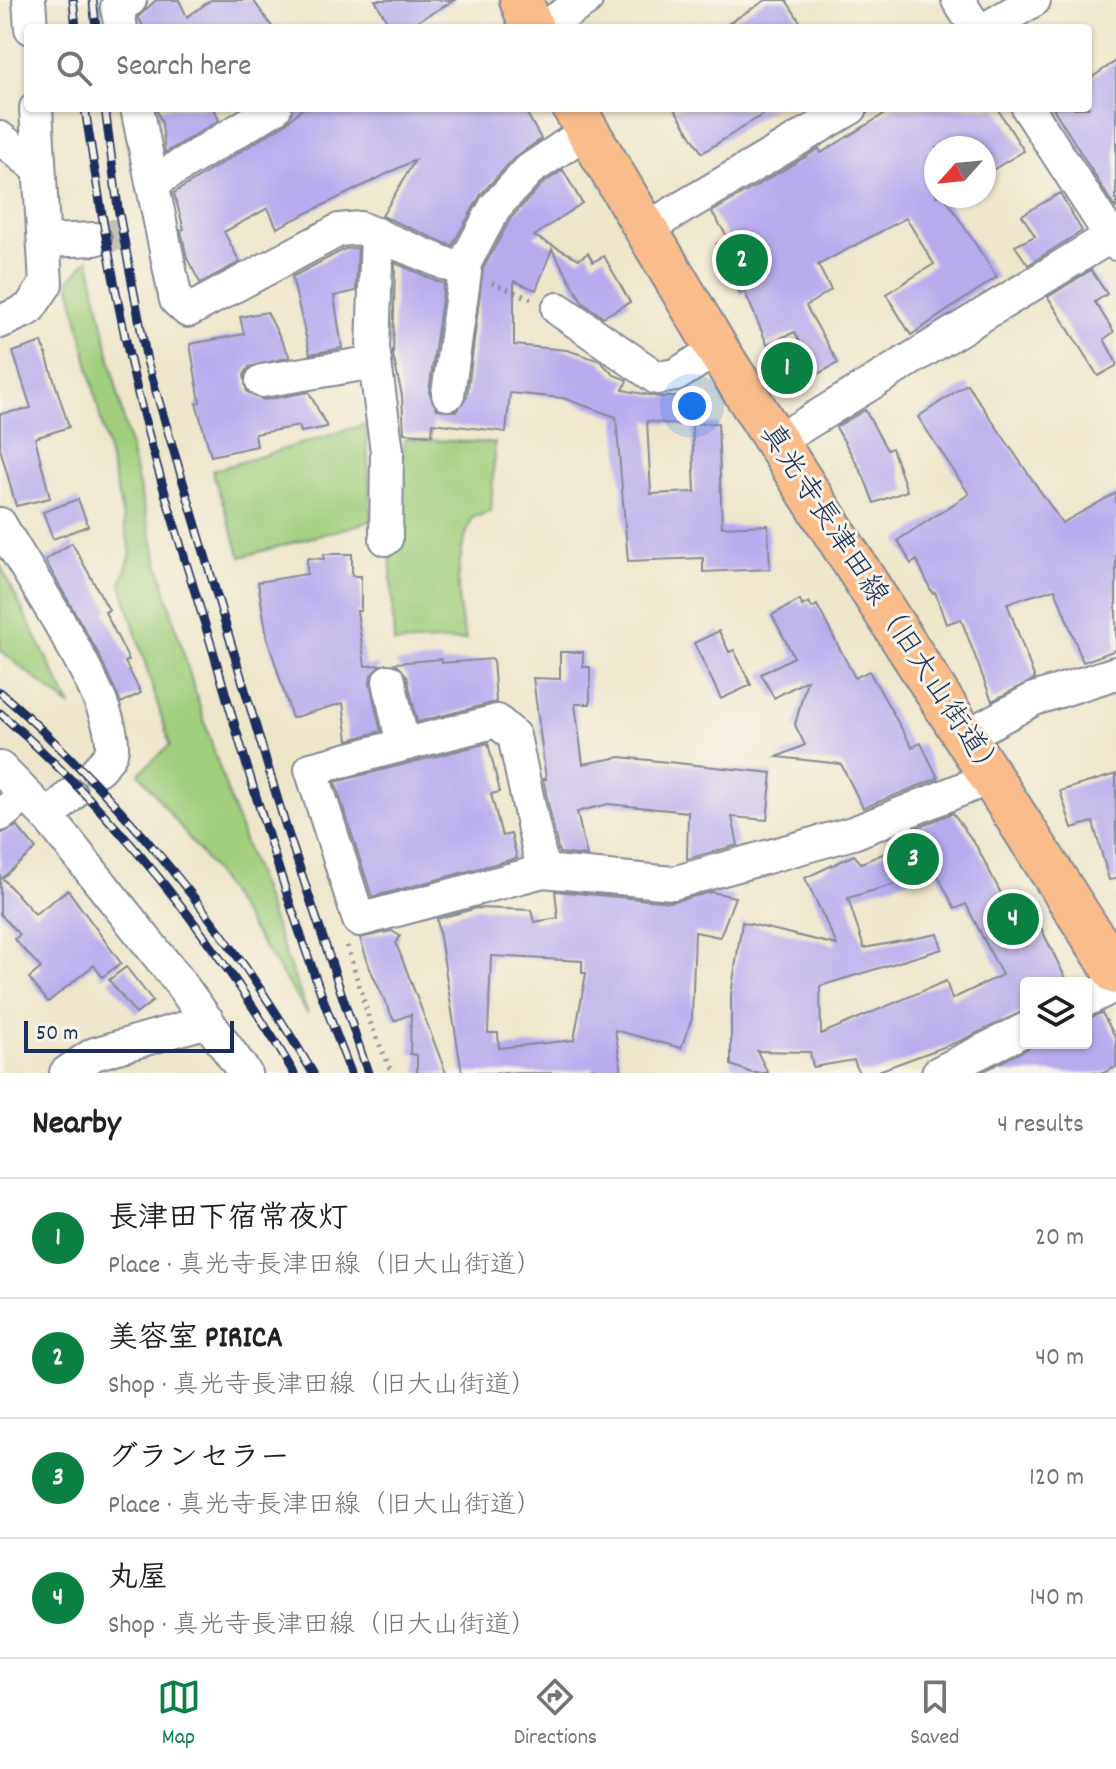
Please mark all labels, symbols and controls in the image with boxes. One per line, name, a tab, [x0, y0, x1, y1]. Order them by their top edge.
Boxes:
search box	[24, 24, 1092, 112]
icon: search	[52, 46, 96, 90]
text: Search here	[116, 47, 252, 90]
north arrow	[924, 136, 996, 208]
pin: 2	[716, 230, 768, 290]
pin: 1	[761, 338, 813, 398]
your location	[672, 386, 712, 426]
street label: 真光寺長津田線（旧大山街道）	[747, 416, 1011, 792]
pin: 3	[887, 829, 939, 889]
pin: 4	[987, 889, 1039, 949]
map controls	[1020, 977, 1092, 1049]
button: layers	[1020, 977, 1092, 1049]
scale bar	[24, 1017, 234, 1053]
text: 50 m	[36, 1019, 78, 1050]
text: Nearby	[32, 1101, 121, 1150]
text: 4 results	[997, 1107, 1084, 1144]
text: 長津田下宿常夜灯	[108, 1199, 348, 1242]
text: 1	[55, 1220, 61, 1257]
text: 20 m	[1035, 1220, 1084, 1257]
text: Place · 真光寺長津田線（旧大山街道）	[108, 1248, 542, 1285]
text: 美容室 PIRICA	[108, 1319, 283, 1362]
text: 2	[52, 1340, 64, 1377]
text: 40 m	[1035, 1340, 1084, 1377]
text: Shop · 真光寺長津田線（旧大山街道）	[108, 1368, 537, 1405]
text: グランセラー	[108, 1439, 290, 1482]
text: 3	[52, 1460, 64, 1497]
text: 120 m	[1029, 1460, 1084, 1497]
text: Place · 真光寺長津田線（旧大山街道）	[108, 1488, 542, 1525]
text: 丸屋	[108, 1559, 168, 1602]
text: 4	[53, 1580, 63, 1617]
text: 140 m	[1030, 1580, 1084, 1617]
text: Shop · 真光寺長津田線（旧大山街道）	[108, 1608, 537, 1645]
tab: Map	[157, 1675, 201, 1754]
tab: Directions	[514, 1675, 597, 1754]
tab: Saved	[910, 1675, 959, 1754]

